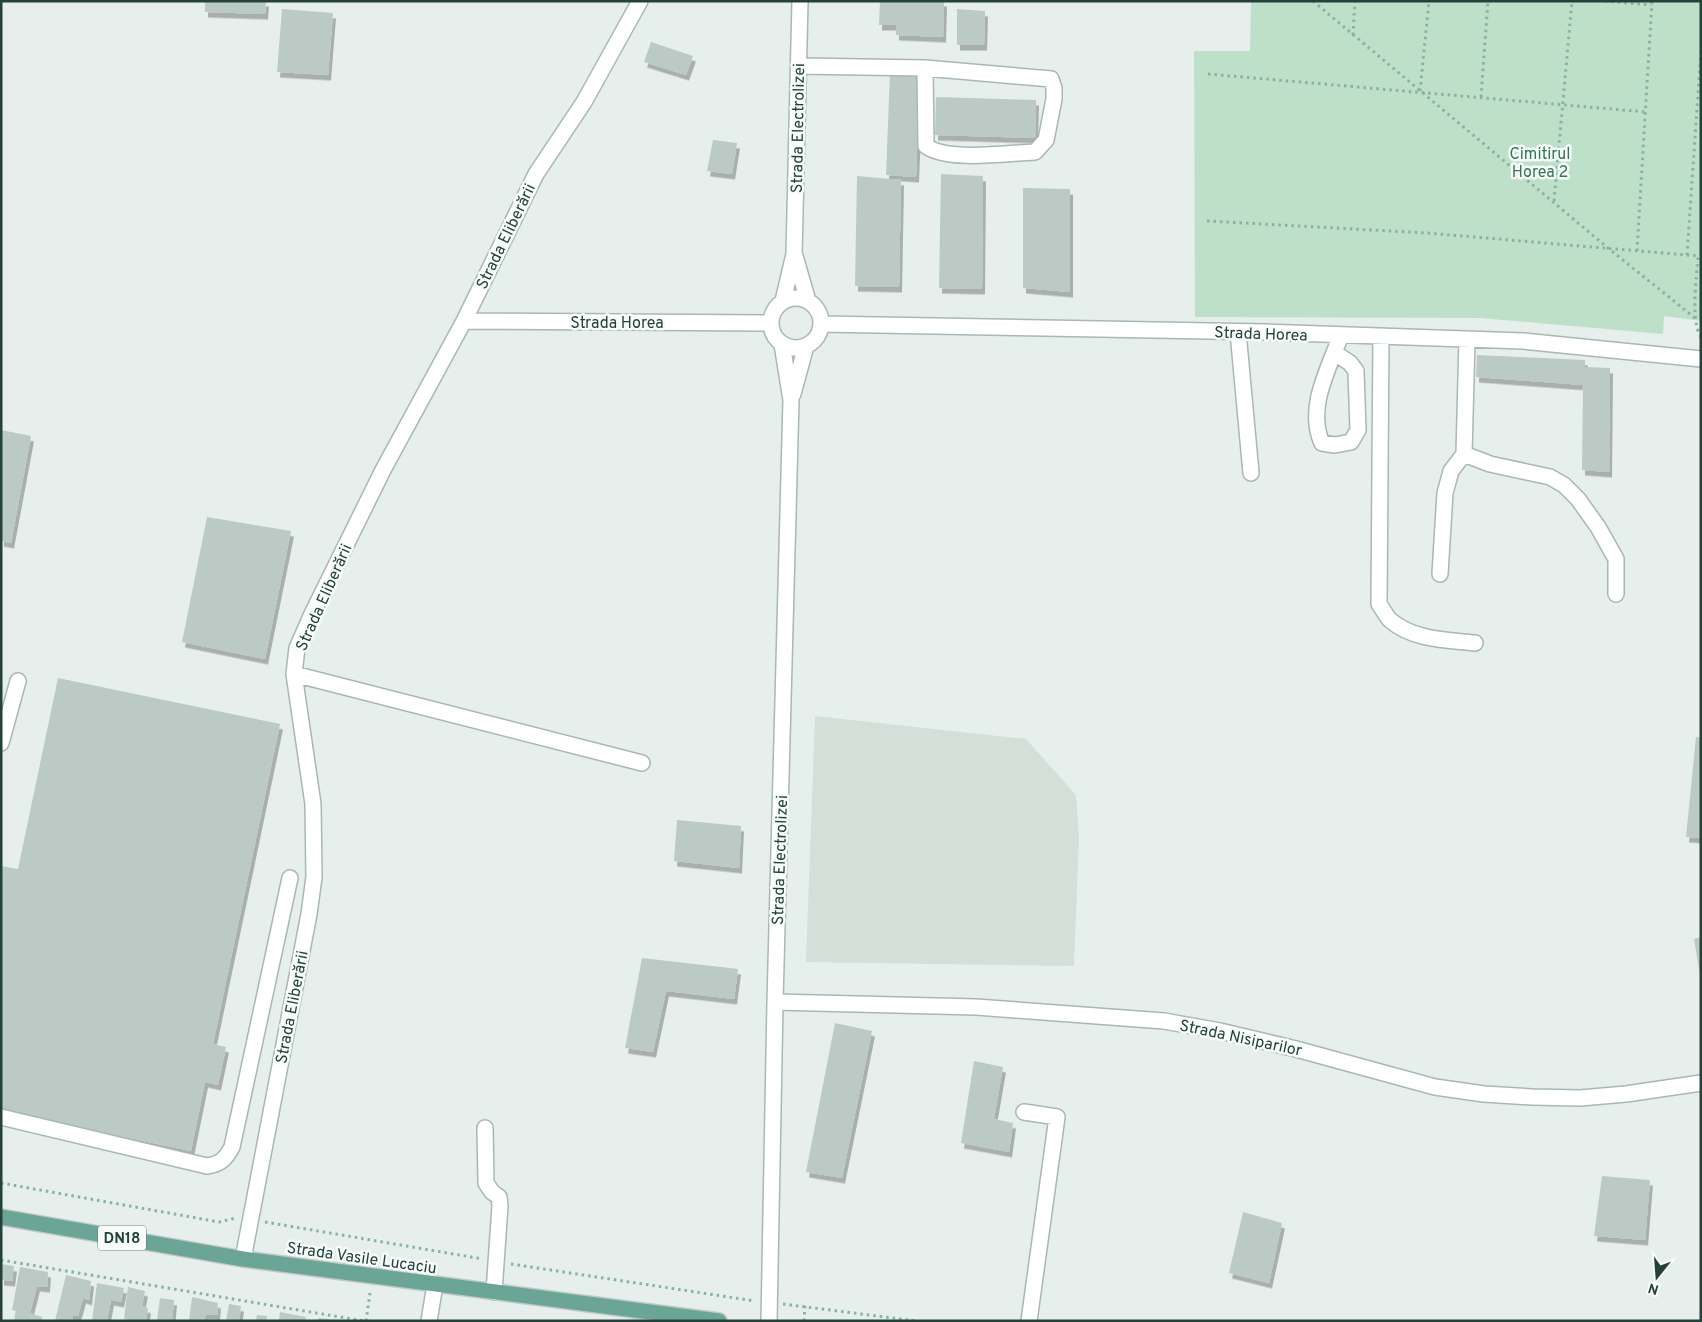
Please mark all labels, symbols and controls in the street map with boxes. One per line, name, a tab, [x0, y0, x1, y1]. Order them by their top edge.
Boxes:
street label: Strada Electrolizei	[788, 63, 810, 193]
park label: Cimitirul Horea 2	[1509, 145, 1571, 183]
street label: Strada Eliberării	[473, 181, 541, 293]
street label: Strada Horea	[570, 314, 664, 334]
street label: Strada Horea	[1214, 323, 1308, 347]
street label: Strada Eliberării	[292, 541, 357, 654]
street label: Strada Electrolizei	[769, 795, 793, 925]
street label: Strada Eliberării	[272, 949, 314, 1066]
street label: Strada Nisiparilor	[1177, 1016, 1304, 1062]
road number: DN18	[98, 1226, 146, 1250]
street label: Strada Vasile Lucaciu	[285, 1239, 438, 1279]
north arrow	[1632, 1252, 1682, 1302]
text: N	[1646, 1278, 1661, 1298]

